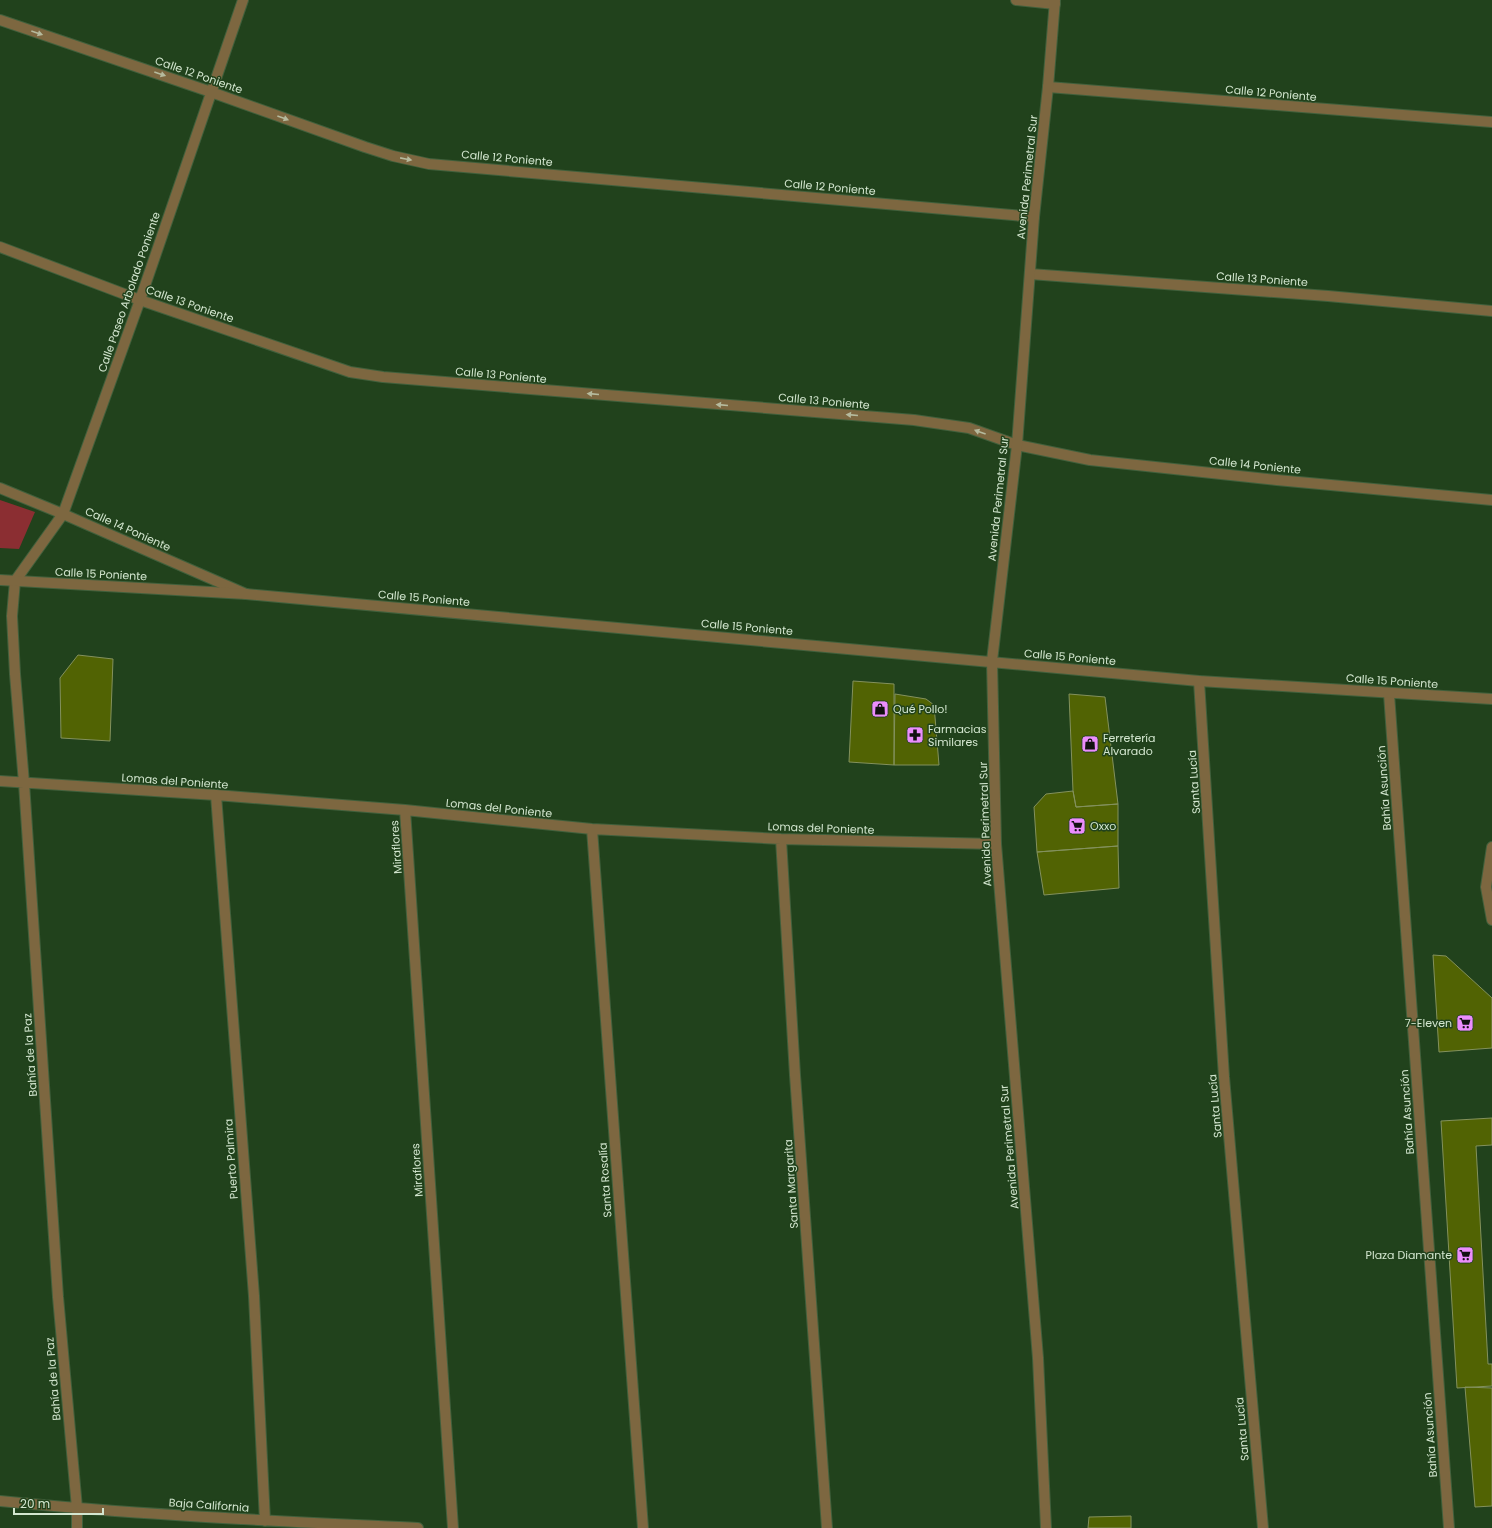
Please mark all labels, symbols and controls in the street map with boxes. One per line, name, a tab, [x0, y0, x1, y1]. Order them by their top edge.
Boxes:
one-way arrow	[31, 30, 43, 36]
street label: Calle 12 Poniente	[153, 53, 245, 98]
one-way arrow	[154, 71, 166, 77]
street label: Calle 12 Poniente	[1225, 81, 1318, 105]
street label: Avenida Perimetral Sur	[1013, 114, 1041, 240]
one-way arrow	[277, 115, 289, 121]
street label: Calle 12 Poniente	[461, 146, 554, 170]
one-way arrow	[400, 156, 412, 162]
street label: Calle 12 Poniente	[784, 175, 877, 199]
street label: Calle Paseo Arbolado Poniente	[94, 209, 164, 374]
street label: Calle 13 Poniente	[1216, 268, 1309, 290]
street label: Calle 13 Poniente	[144, 281, 236, 327]
street label: Calle 13 Poniente	[455, 363, 548, 387]
street label: Calle 13 Poniente	[778, 389, 871, 413]
one-way arrow	[586, 391, 599, 398]
one-way arrow	[716, 401, 728, 408]
one-way arrow	[846, 412, 858, 418]
one-way arrow	[974, 429, 986, 435]
street label: Avenida Perimetral Sur	[984, 436, 1012, 562]
street label: Calle 14 Poniente	[1208, 452, 1302, 478]
street label: Calle 14 Poniente	[83, 503, 174, 555]
street label: Calle 15 Poniente	[54, 564, 148, 584]
street label: Calle 15 Poniente	[377, 586, 471, 610]
street label: Calle 15 Poniente	[700, 615, 794, 639]
street label: Calle 15 Poniente	[1023, 645, 1117, 669]
street label: Calle 15 Poniente	[1345, 670, 1439, 692]
shop icon: Qué Pollo!	[870, 699, 890, 719]
place label: Qué Pollo!	[893, 701, 948, 717]
place label: Farmacias Similares	[928, 721, 987, 750]
pharmacy icon: Farmacias Similares	[905, 725, 925, 745]
place label: Ferretería Alvarado	[1103, 730, 1155, 759]
shop icon: Ferretería Alvarado	[1080, 734, 1100, 754]
street label: Bahía Asunción	[1373, 745, 1395, 831]
street label: Santa Lucía	[1184, 750, 1204, 814]
street label: Avenida Perimetral Sur	[975, 761, 995, 887]
street label: Lomas del Poniente	[121, 769, 229, 793]
street label: Lomas del Poniente	[445, 794, 553, 822]
supermarket icon: Oxxo	[1067, 816, 1087, 836]
street label: Lomas del Poniente	[767, 818, 875, 838]
place label: Oxxo	[1090, 818, 1116, 834]
street label: Miraflores	[386, 819, 406, 874]
street label: Bahía de la Paz	[19, 1013, 41, 1097]
supermarket icon: 7-Eleven	[1455, 1013, 1475, 1033]
place label: 7-Eleven	[1405, 1015, 1452, 1031]
street label: Bahía Asunción	[1396, 1069, 1418, 1155]
street label: Santa Lucía	[1204, 1073, 1226, 1139]
street label: Avenida Perimetral Sur	[996, 1084, 1022, 1210]
street label: Puerto Palmira	[220, 1118, 242, 1200]
street label: Santa Margarita	[780, 1139, 802, 1229]
street label: Miraflores	[407, 1142, 427, 1197]
street label: Santa Rosalía	[594, 1142, 616, 1218]
supermarket icon: Plaza Diamante	[1455, 1245, 1475, 1265]
place label: Plaza Diamante	[1366, 1247, 1452, 1263]
street label: Bahía de la Paz	[41, 1337, 65, 1421]
street label: Bahía Asunción	[1419, 1392, 1441, 1478]
street label: Santa Lucía	[1231, 1396, 1253, 1462]
scale bar	[14, 1490, 103, 1516]
street label: Baja California	[168, 1494, 250, 1516]
text: 20 m	[20, 1495, 50, 1512]

